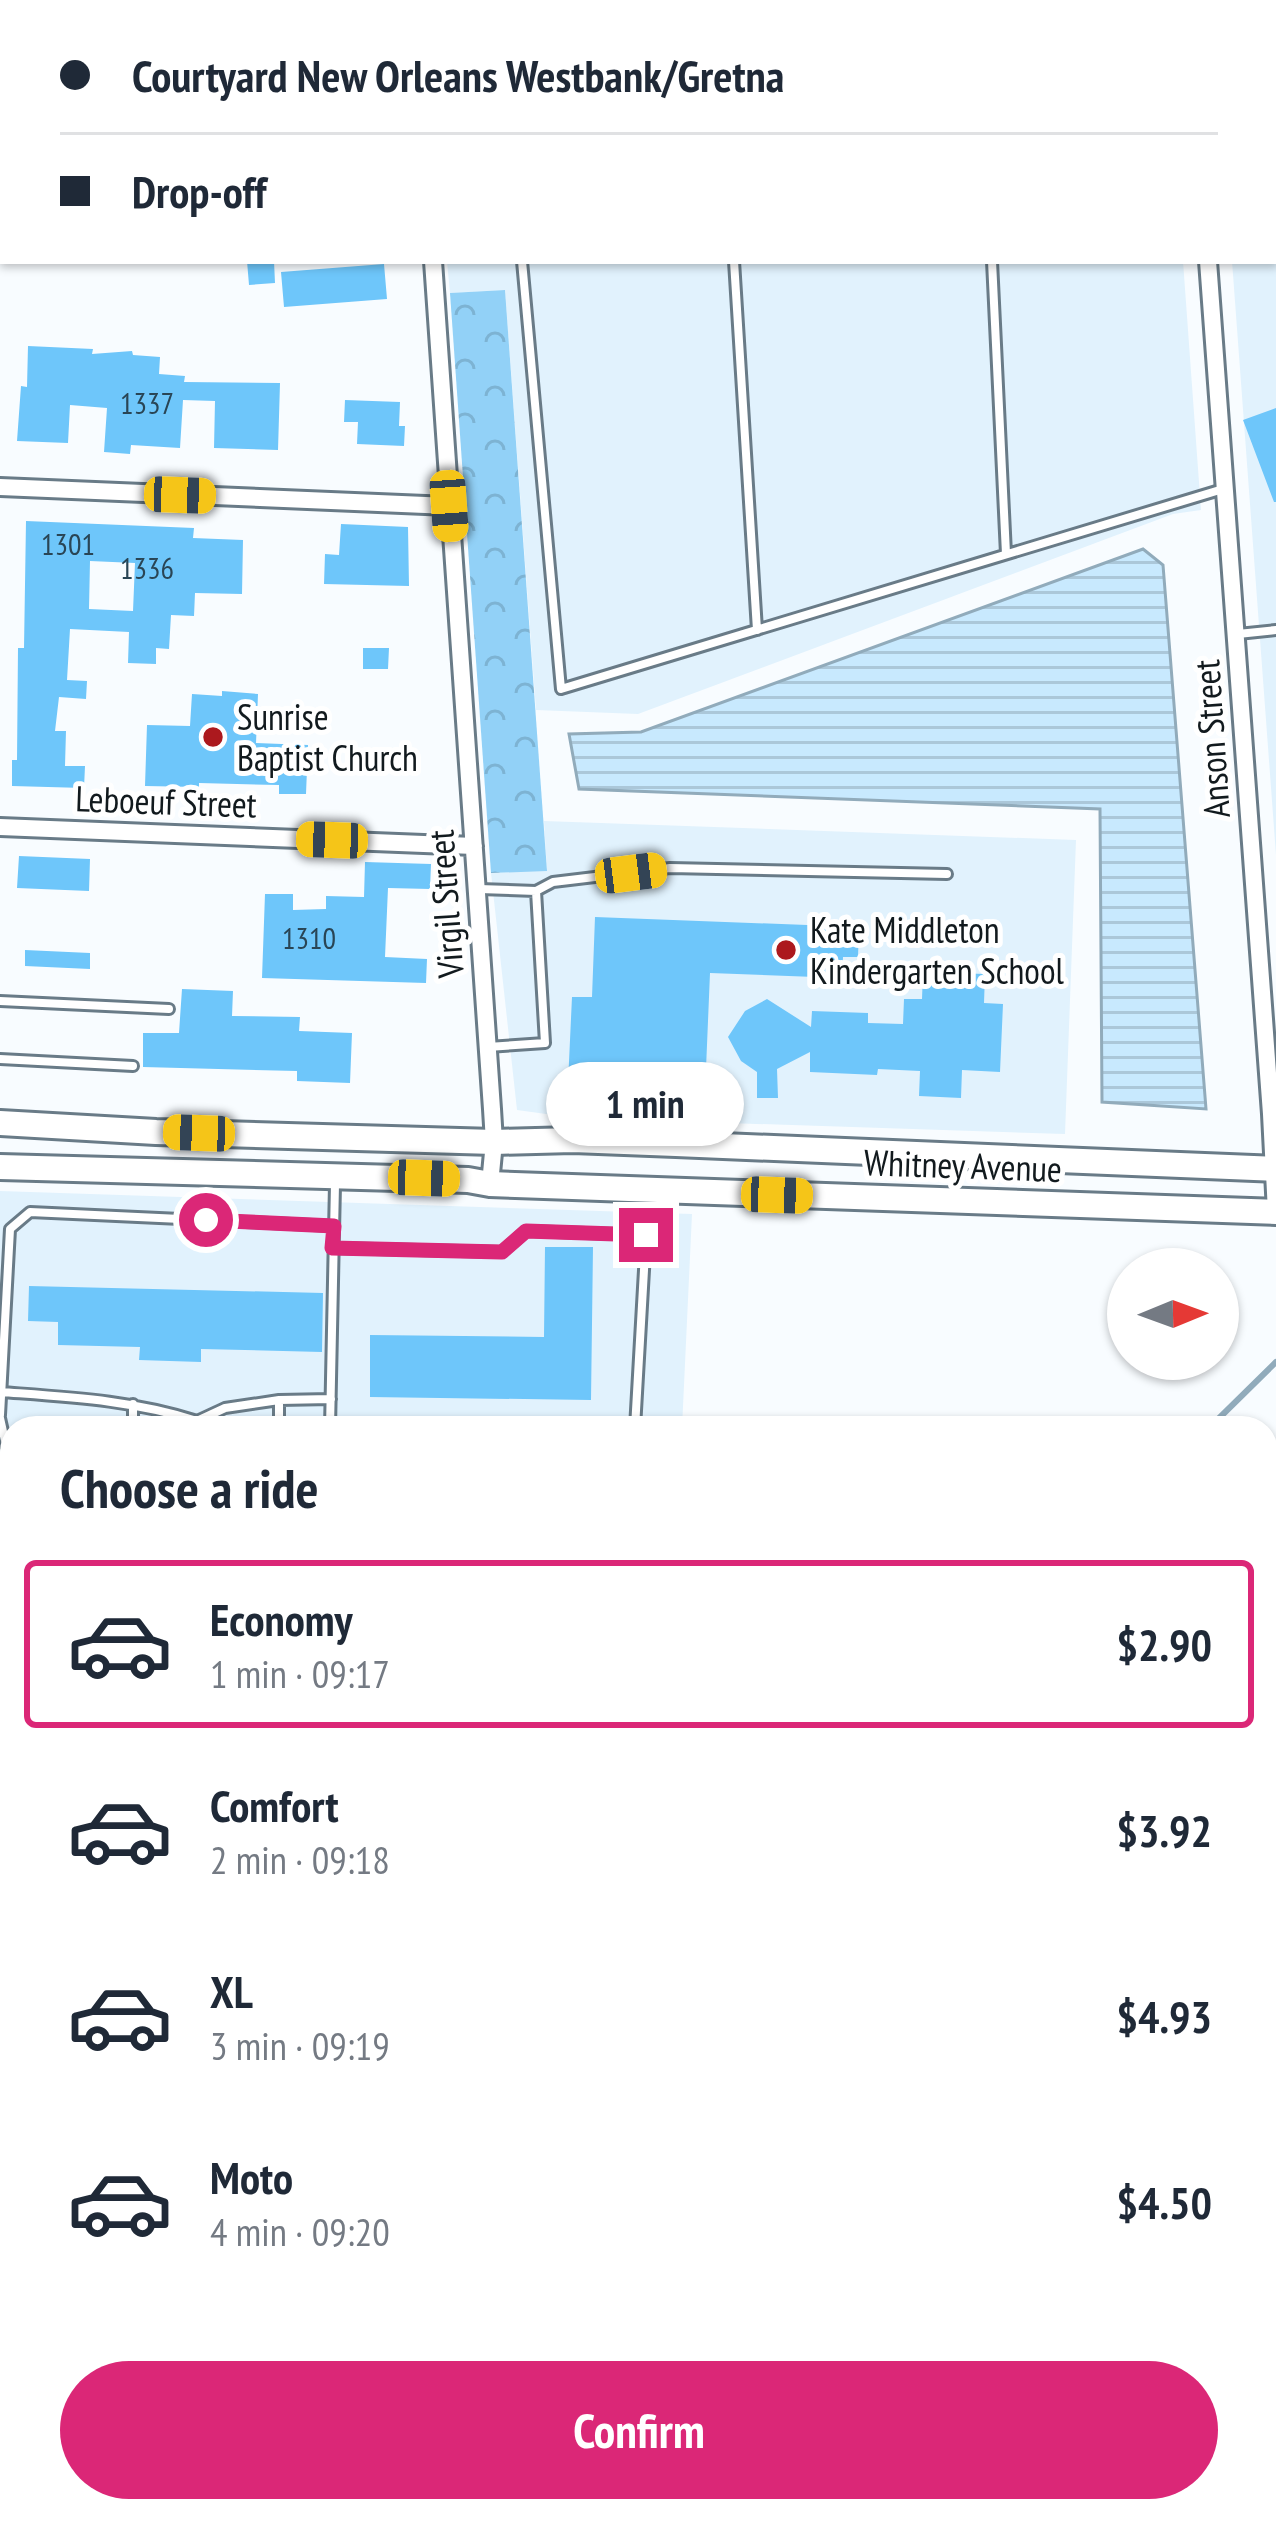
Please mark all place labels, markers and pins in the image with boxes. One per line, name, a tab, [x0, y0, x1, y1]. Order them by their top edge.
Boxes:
place label: Sunrise Baptist Church	[237, 693, 418, 781]
marker: Sunrise Baptist Church	[200, 724, 226, 750]
place label: Kate Middleton Kindergarten School	[810, 906, 1064, 994]
marker: Kate Middleton Kindergarten School	[773, 937, 799, 963]

